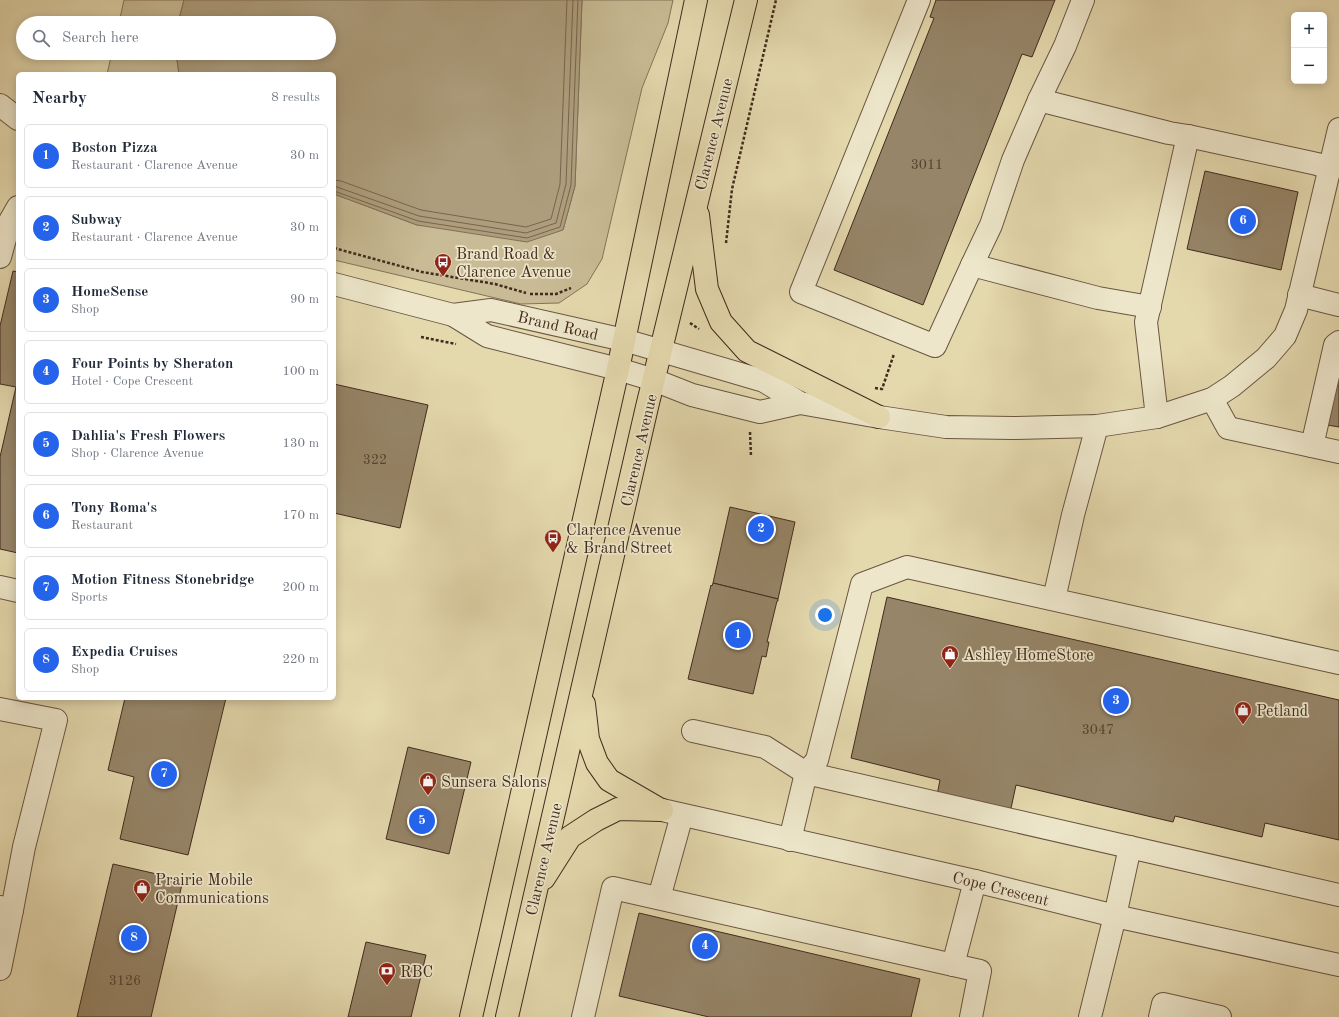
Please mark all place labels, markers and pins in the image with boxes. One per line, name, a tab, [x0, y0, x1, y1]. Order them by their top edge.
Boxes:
pin: 6	[1230, 206, 1256, 236]
place label: Brand Road & Clarence Avenue	[456, 247, 571, 281]
bus stop icon: Brand Road & Clarence Avenue	[433, 252, 453, 277]
pin: 2	[748, 514, 774, 544]
place label: Clarence Avenue & Brand Street	[566, 523, 681, 557]
bus stop icon: Clarence Avenue & Brand Street	[543, 528, 563, 553]
pin: 1	[725, 620, 751, 650]
shop icon: Ashley HomeStore	[940, 644, 960, 669]
place label: Ashley HomeStore	[963, 648, 1094, 664]
pin: 3	[1103, 686, 1129, 716]
shop icon: Petland	[1233, 700, 1253, 725]
place label: Petland	[1256, 704, 1308, 720]
pin: 7	[151, 759, 177, 789]
shop icon: Sunsera Salons	[418, 771, 438, 796]
place label: Sunsera Salons	[441, 775, 547, 791]
pin: 5	[409, 806, 435, 836]
place label: Prairie Mobile Communications	[155, 873, 269, 907]
shop icon: Prairie Mobile Communications	[132, 878, 152, 903]
pin: 8	[121, 923, 147, 953]
pin: 4	[692, 931, 718, 961]
bank icon: RBC	[377, 961, 397, 986]
place label: RBC	[400, 965, 433, 981]

